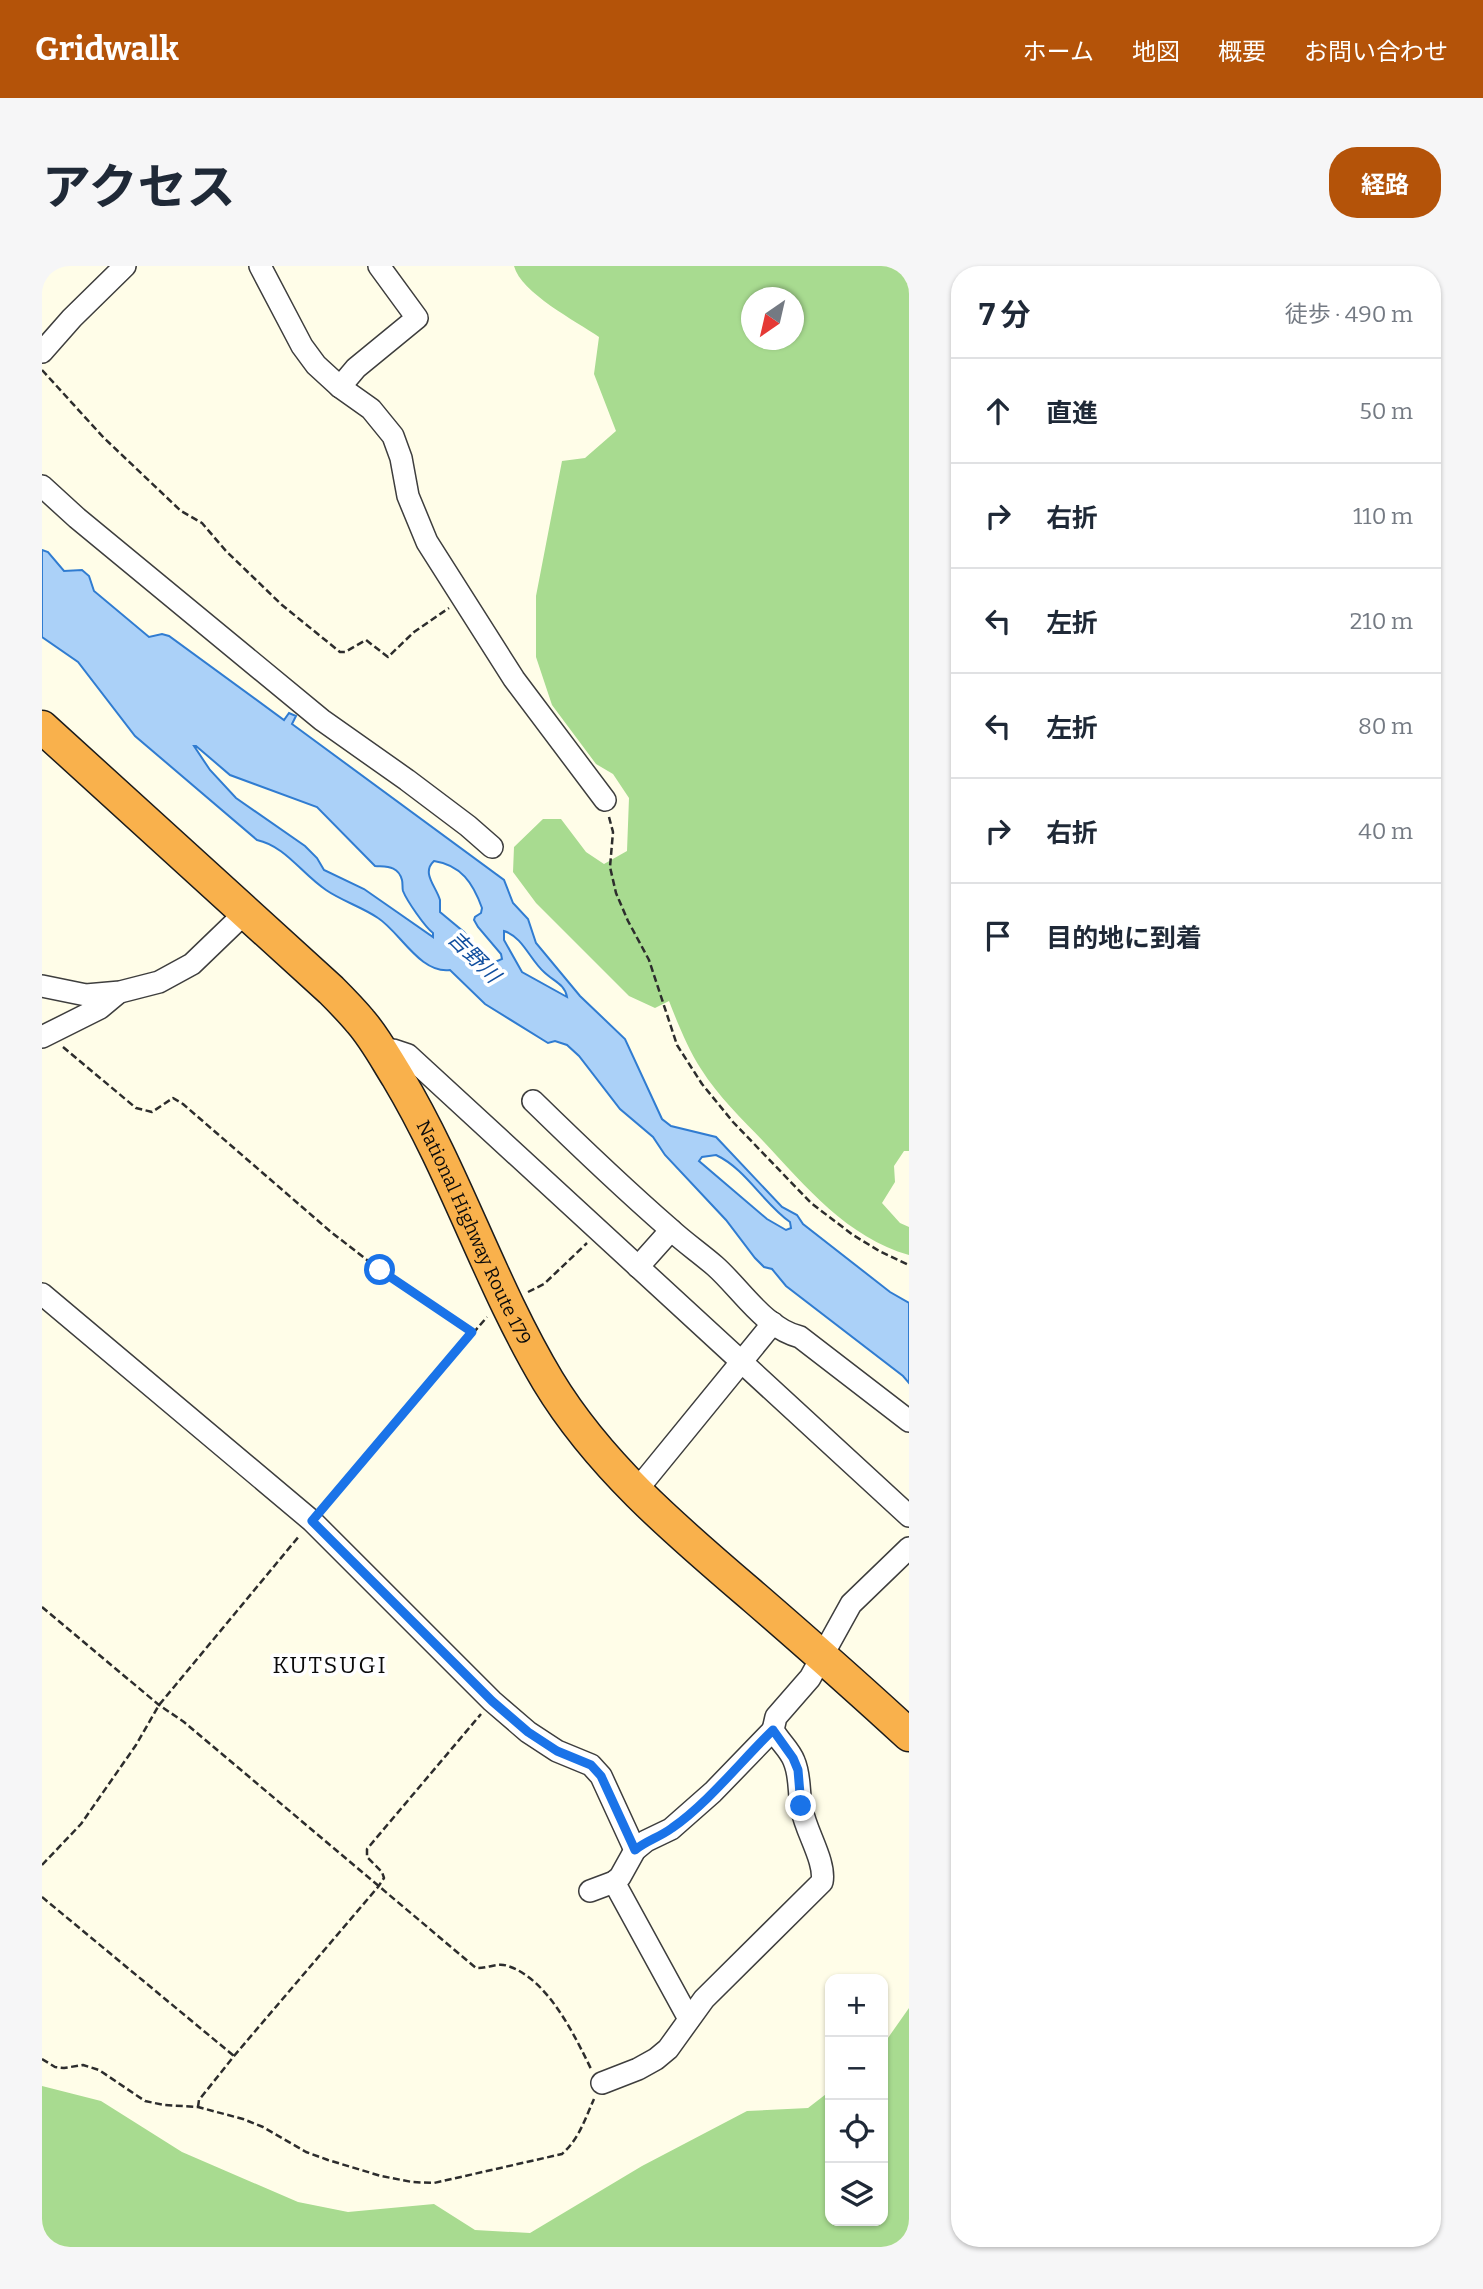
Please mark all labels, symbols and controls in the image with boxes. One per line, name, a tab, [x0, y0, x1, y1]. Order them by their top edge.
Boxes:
text: Gridwalk	[35, 29, 179, 69]
text: ホーム	[1023, 38, 1094, 66]
text: 地図	[1132, 38, 1180, 66]
text: 概要	[1218, 38, 1266, 66]
text: お問い合わせ	[1304, 38, 1448, 66]
button: 経路	[1329, 147, 1441, 218]
text: アクセス	[42, 158, 236, 217]
north arrow	[741, 287, 804, 350]
text: 7 分	[979, 297, 1031, 333]
text: 徒歩 · 490 m	[1285, 300, 1413, 328]
icon: ahead	[979, 392, 1017, 430]
text: 50 m	[1359, 397, 1413, 425]
text: 直進	[1046, 398, 1098, 429]
icon: right	[979, 497, 1017, 535]
text: 110 m	[1353, 502, 1413, 530]
text: 右折	[1046, 503, 1098, 534]
icon: left	[979, 602, 1017, 640]
text: 210 m	[1350, 607, 1413, 635]
text: 左折	[1046, 608, 1098, 639]
icon: left	[979, 707, 1017, 745]
text: 80 m	[1358, 712, 1413, 740]
text: 左折	[1046, 713, 1098, 744]
icon: right	[979, 812, 1017, 850]
text: 40 m	[1358, 817, 1413, 845]
text: 右折	[1046, 818, 1098, 849]
icon: arrive	[979, 917, 1017, 955]
text: 目的地に到着	[1046, 923, 1202, 954]
water label: 吉野川	[443, 926, 507, 990]
street label: National Highway Route 179	[411, 1116, 536, 1349]
route start	[364, 1254, 395, 1285]
district label: KUTSUGI	[272, 1651, 388, 1679]
route end	[785, 1790, 816, 1821]
map controls	[825, 1974, 888, 2226]
button: +	[825, 1974, 888, 2037]
button: −	[825, 2037, 888, 2100]
button: locate	[825, 2100, 888, 2163]
button: layers	[825, 2163, 888, 2226]

